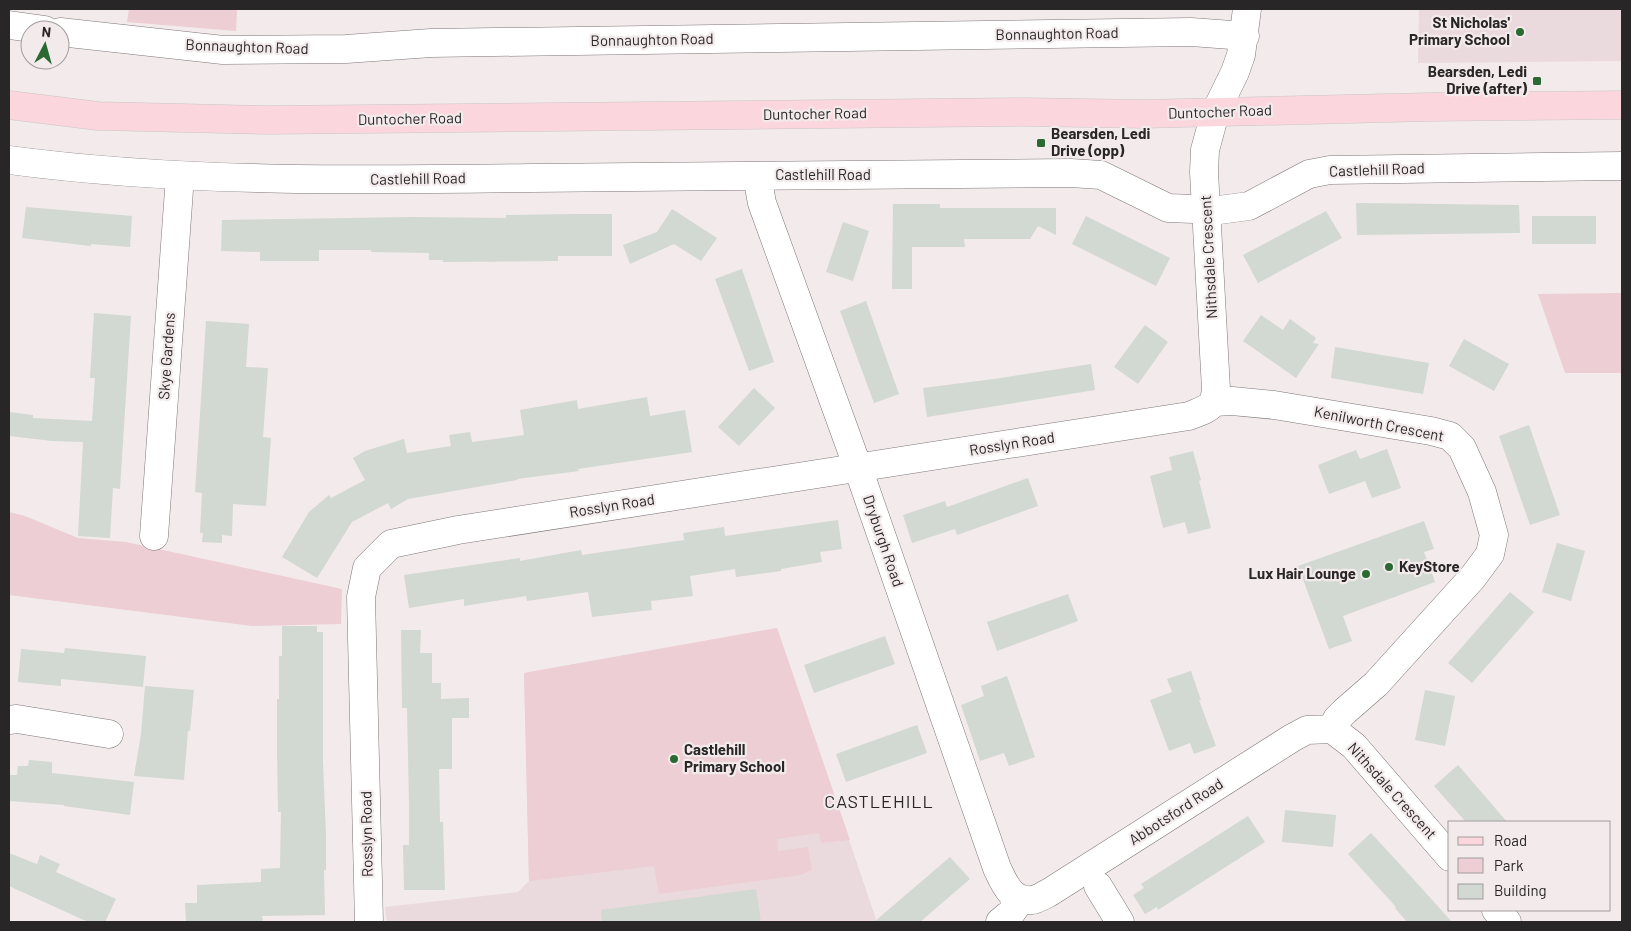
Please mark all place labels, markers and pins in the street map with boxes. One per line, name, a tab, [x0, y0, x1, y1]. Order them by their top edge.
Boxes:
place label: St Nicholas' Primary School	[1409, 13, 1510, 48]
marker: St Nicholas' Primary School	[1514, 26, 1526, 38]
place label: Bearsden, Ledi Drive (after)	[1428, 62, 1528, 97]
marker: Bearsden, Ledi Drive (after)	[1531, 75, 1543, 87]
place label: Bearsden, Ledi Drive (opp)	[1051, 124, 1150, 159]
marker: Bearsden, Ledi Drive (opp)	[1035, 137, 1047, 149]
place label: KeyStore	[1399, 557, 1460, 575]
marker: KeyStore	[1383, 561, 1395, 573]
place label: Lux Hair Lounge	[1248, 564, 1356, 582]
marker: Lux Hair Lounge	[1360, 568, 1372, 580]
place label: Castlehill Primary School	[684, 740, 785, 775]
marker: Castlehill Primary School	[668, 753, 680, 765]

